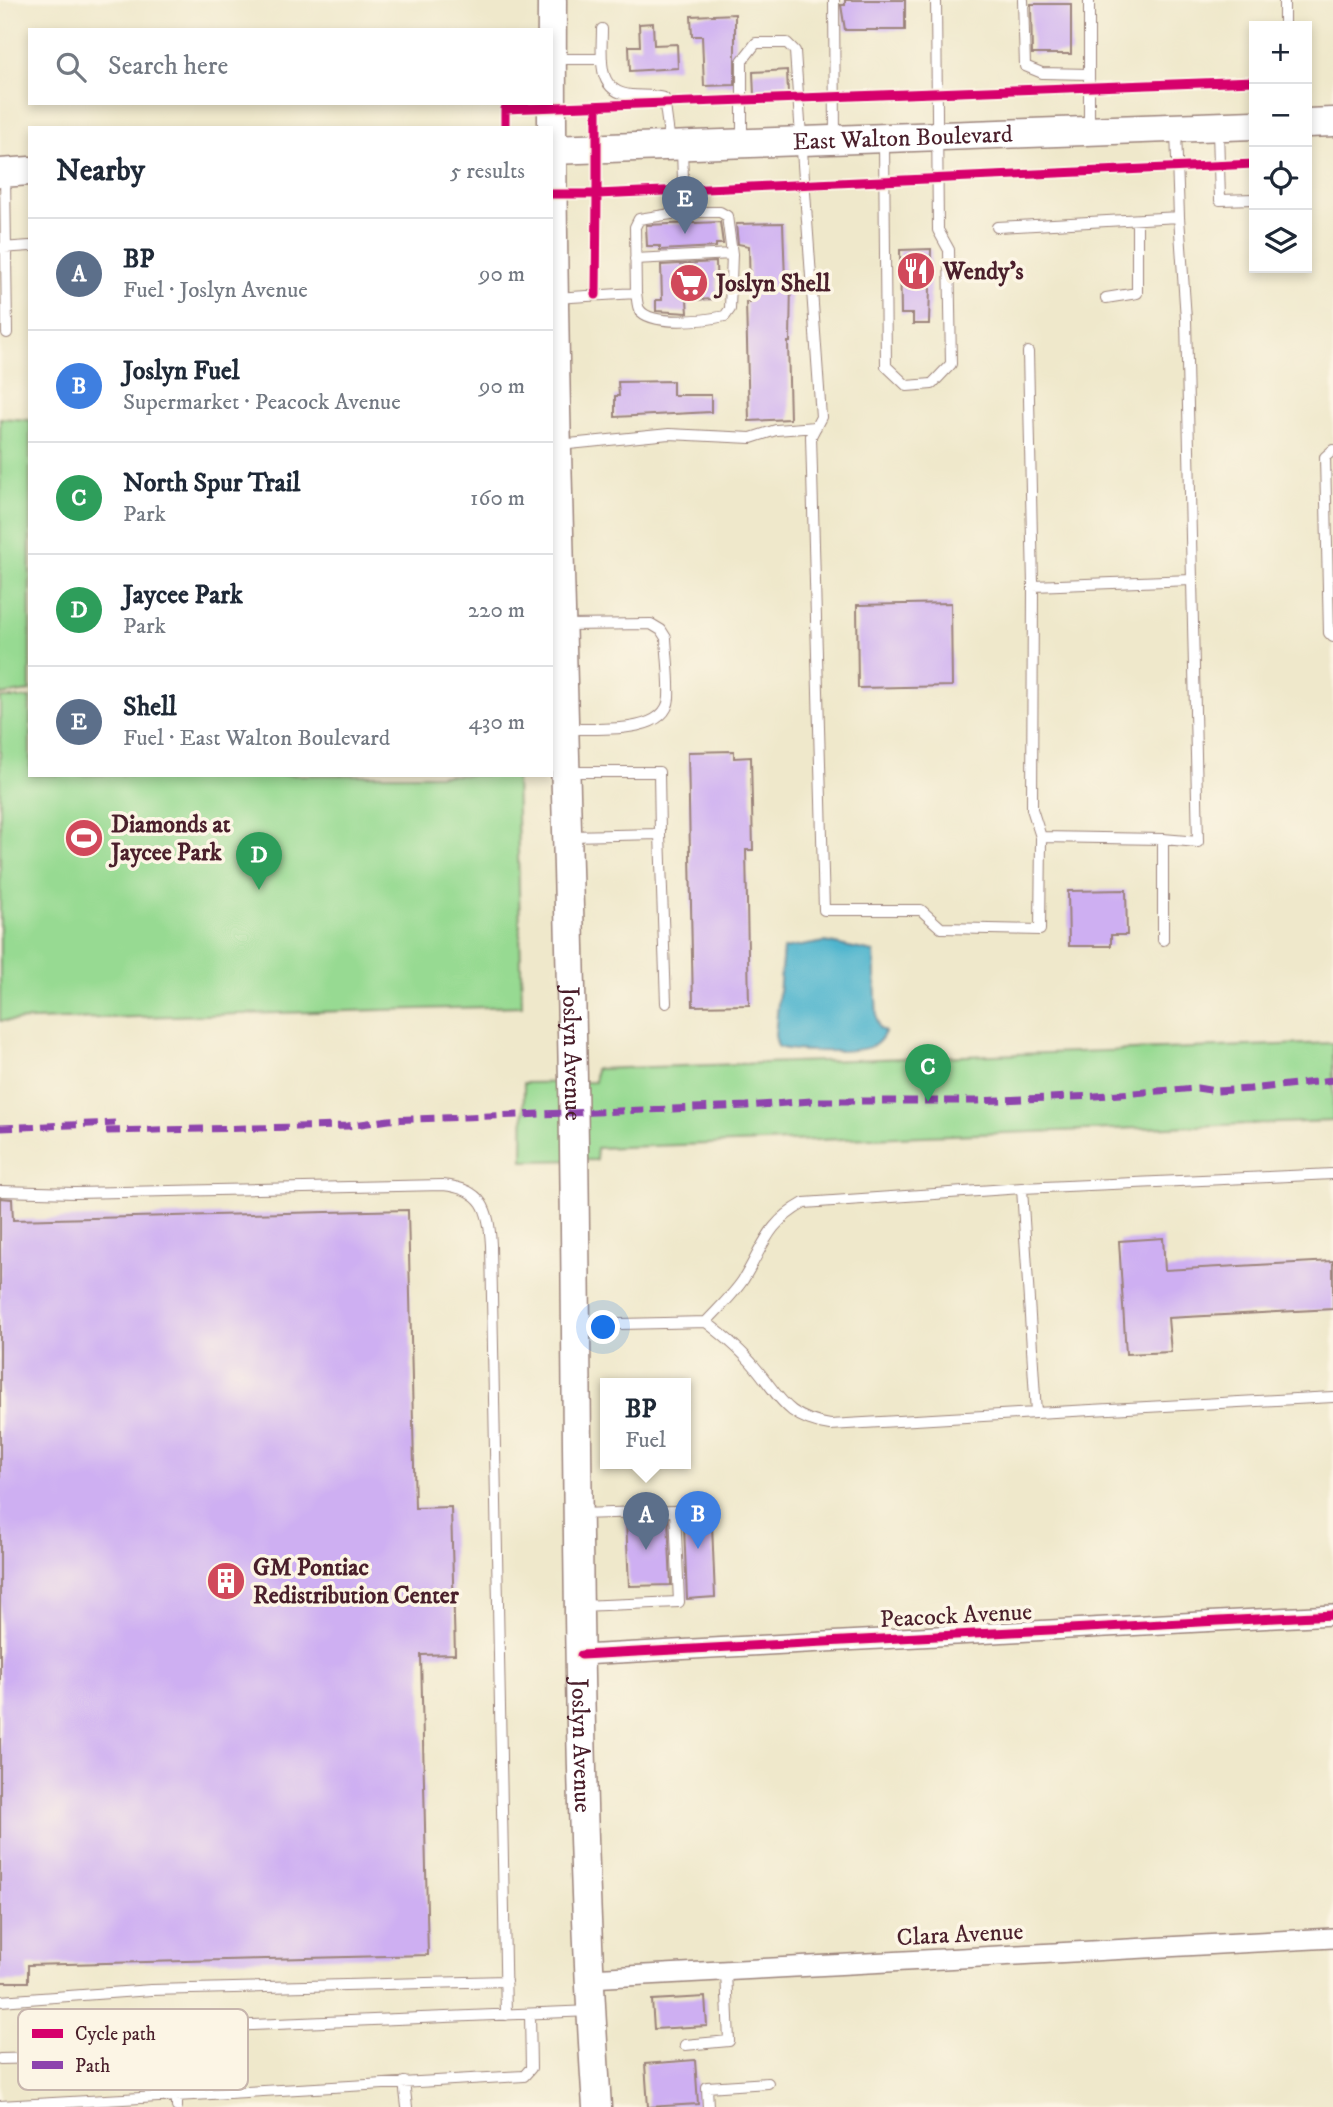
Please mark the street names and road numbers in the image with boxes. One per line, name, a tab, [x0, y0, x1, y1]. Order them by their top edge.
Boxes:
street label: East Walton Boulevard	[792, 120, 1013, 157]
street label: Joslyn Avenue	[555, 984, 588, 1121]
street label: Peacock Avenue	[879, 1597, 1033, 1635]
street label: Joslyn Avenue	[564, 1676, 597, 1813]
street label: Clara Avenue	[896, 1917, 1024, 1953]

